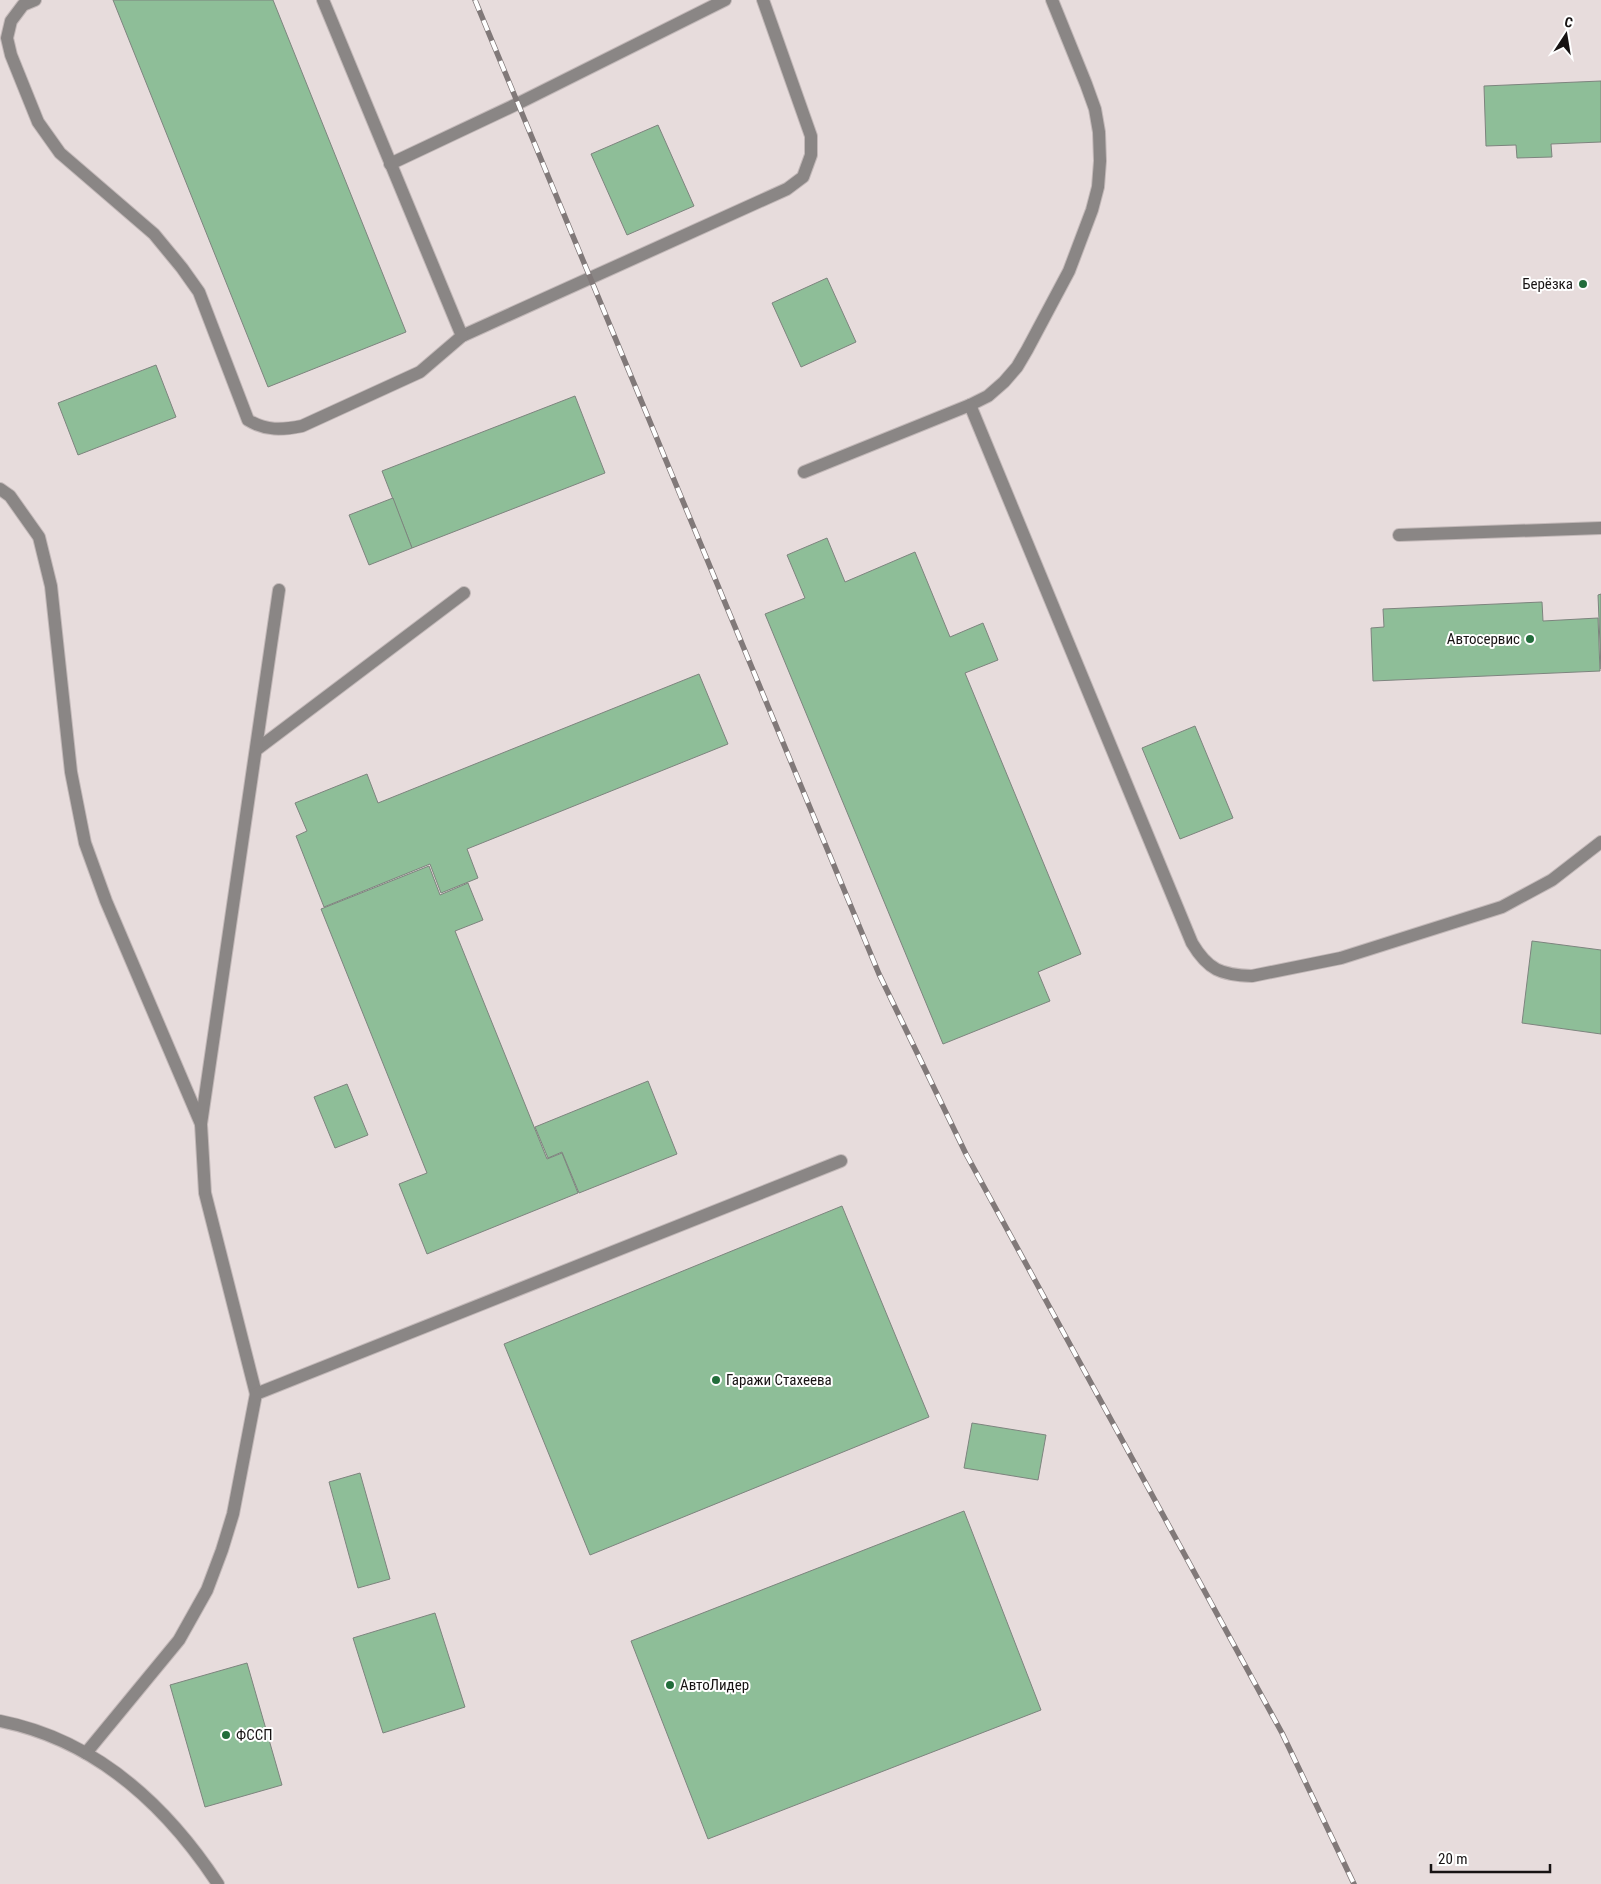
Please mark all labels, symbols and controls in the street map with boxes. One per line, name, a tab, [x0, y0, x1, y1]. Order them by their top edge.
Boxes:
north arrow	[1541, 10, 1591, 60]
text: С	[1563, 14, 1574, 31]
place label: Берёзка	[1522, 275, 1573, 293]
marker: Берёзка	[1577, 278, 1589, 290]
place label: Автосервис	[1447, 630, 1520, 648]
marker: Автосервис	[1524, 633, 1536, 645]
place label: Гаражи Стахеева	[726, 1371, 832, 1389]
marker: Гаражи Стахеева	[710, 1374, 722, 1386]
place label: АвтоЛидер	[680, 1676, 749, 1694]
marker: АвтоЛидер	[664, 1679, 676, 1691]
place label: ФССП	[236, 1726, 272, 1744]
marker: ФССП	[220, 1729, 232, 1741]
scale bar	[1431, 1842, 1550, 1874]
text: 20 m	[1438, 1850, 1468, 1868]

